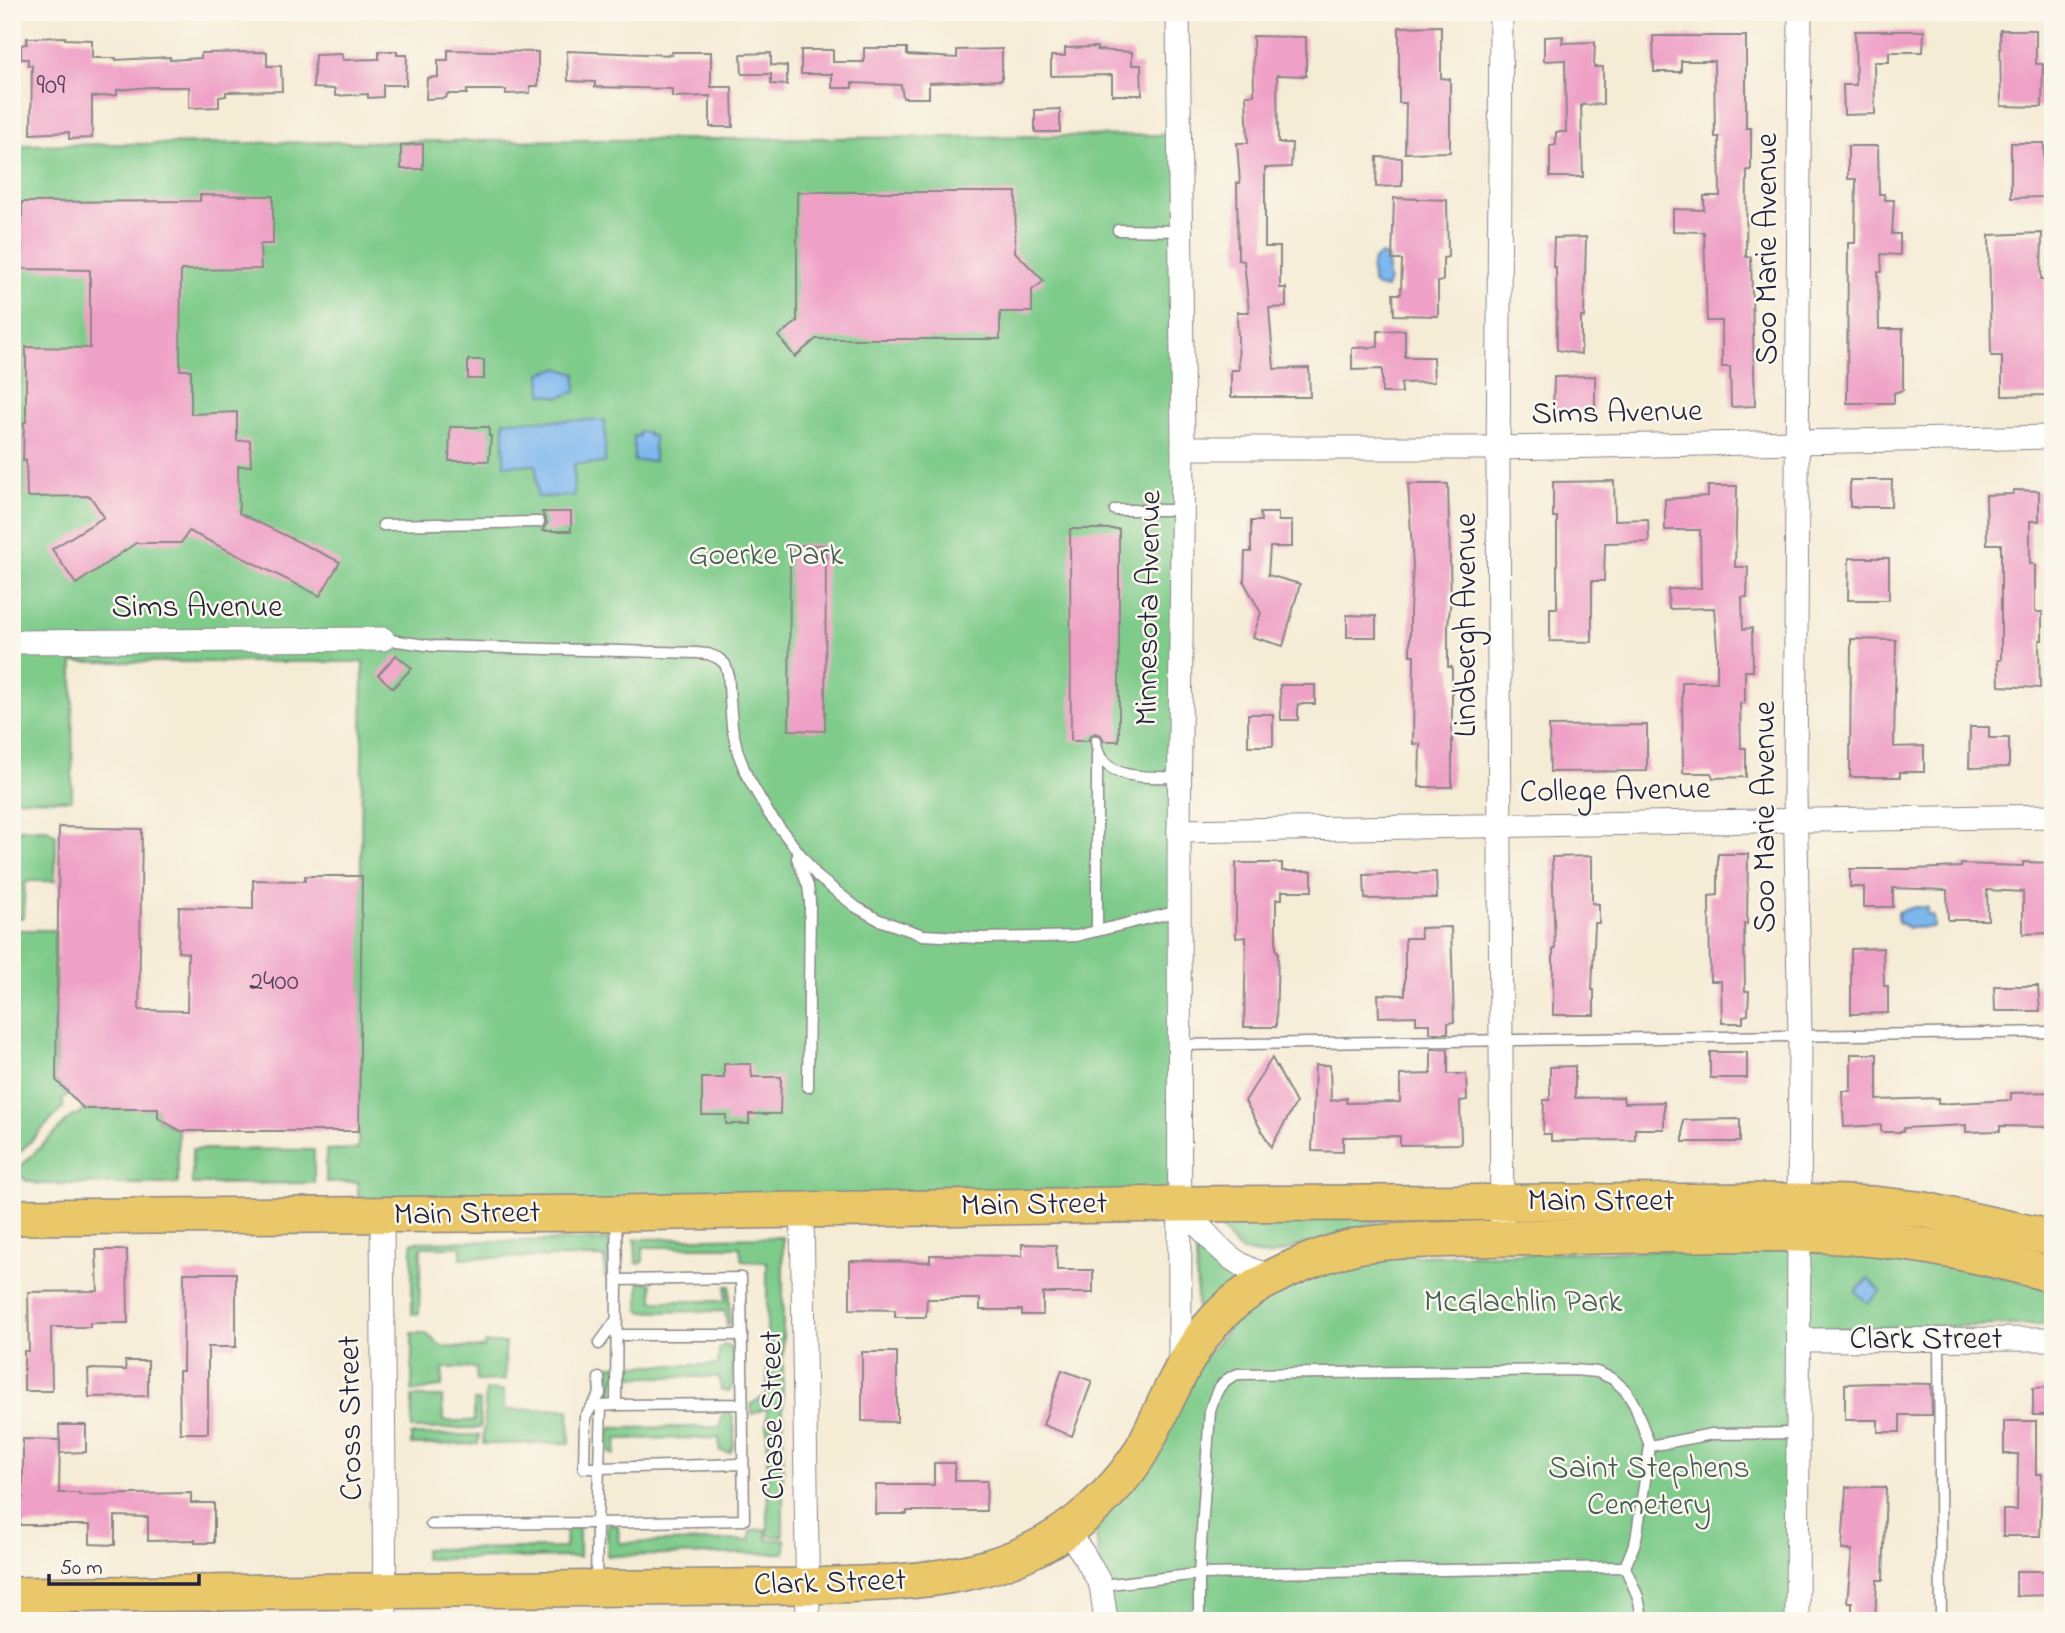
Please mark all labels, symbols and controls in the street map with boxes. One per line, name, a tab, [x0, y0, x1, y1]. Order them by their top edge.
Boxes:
house number: 909	[37, 66, 66, 107]
street label: Soo Marie Avenue	[1745, 132, 1792, 365]
street label: Sims Avenue	[1531, 389, 1704, 439]
street label: Minnesota Avenue	[1124, 489, 1176, 726]
street label: Lindbergh Avenue	[1444, 512, 1491, 737]
park label: Goerke Park	[688, 533, 845, 580]
street label: Sims Avenue	[111, 585, 283, 632]
street label: Soo Marie Avenue	[1743, 700, 1790, 933]
street label: College Avenue	[1519, 767, 1711, 817]
house number: 2400	[249, 962, 299, 1003]
street label: Main Street	[1528, 1179, 1675, 1226]
street label: Main Street	[960, 1181, 1108, 1231]
street label: Main Street	[393, 1190, 541, 1240]
park label: McGlachlin Park	[1424, 1280, 1623, 1327]
street label: Clark Street	[1850, 1317, 2003, 1364]
street label: Chase Street	[749, 1330, 799, 1500]
street label: Cross Street	[327, 1335, 377, 1501]
park label: Saint Stephens Cemetery	[1548, 1446, 1750, 1530]
scale bar	[49, 1542, 200, 1586]
text: 50 m	[60, 1554, 103, 1584]
street label: Clark Street	[753, 1558, 907, 1610]

